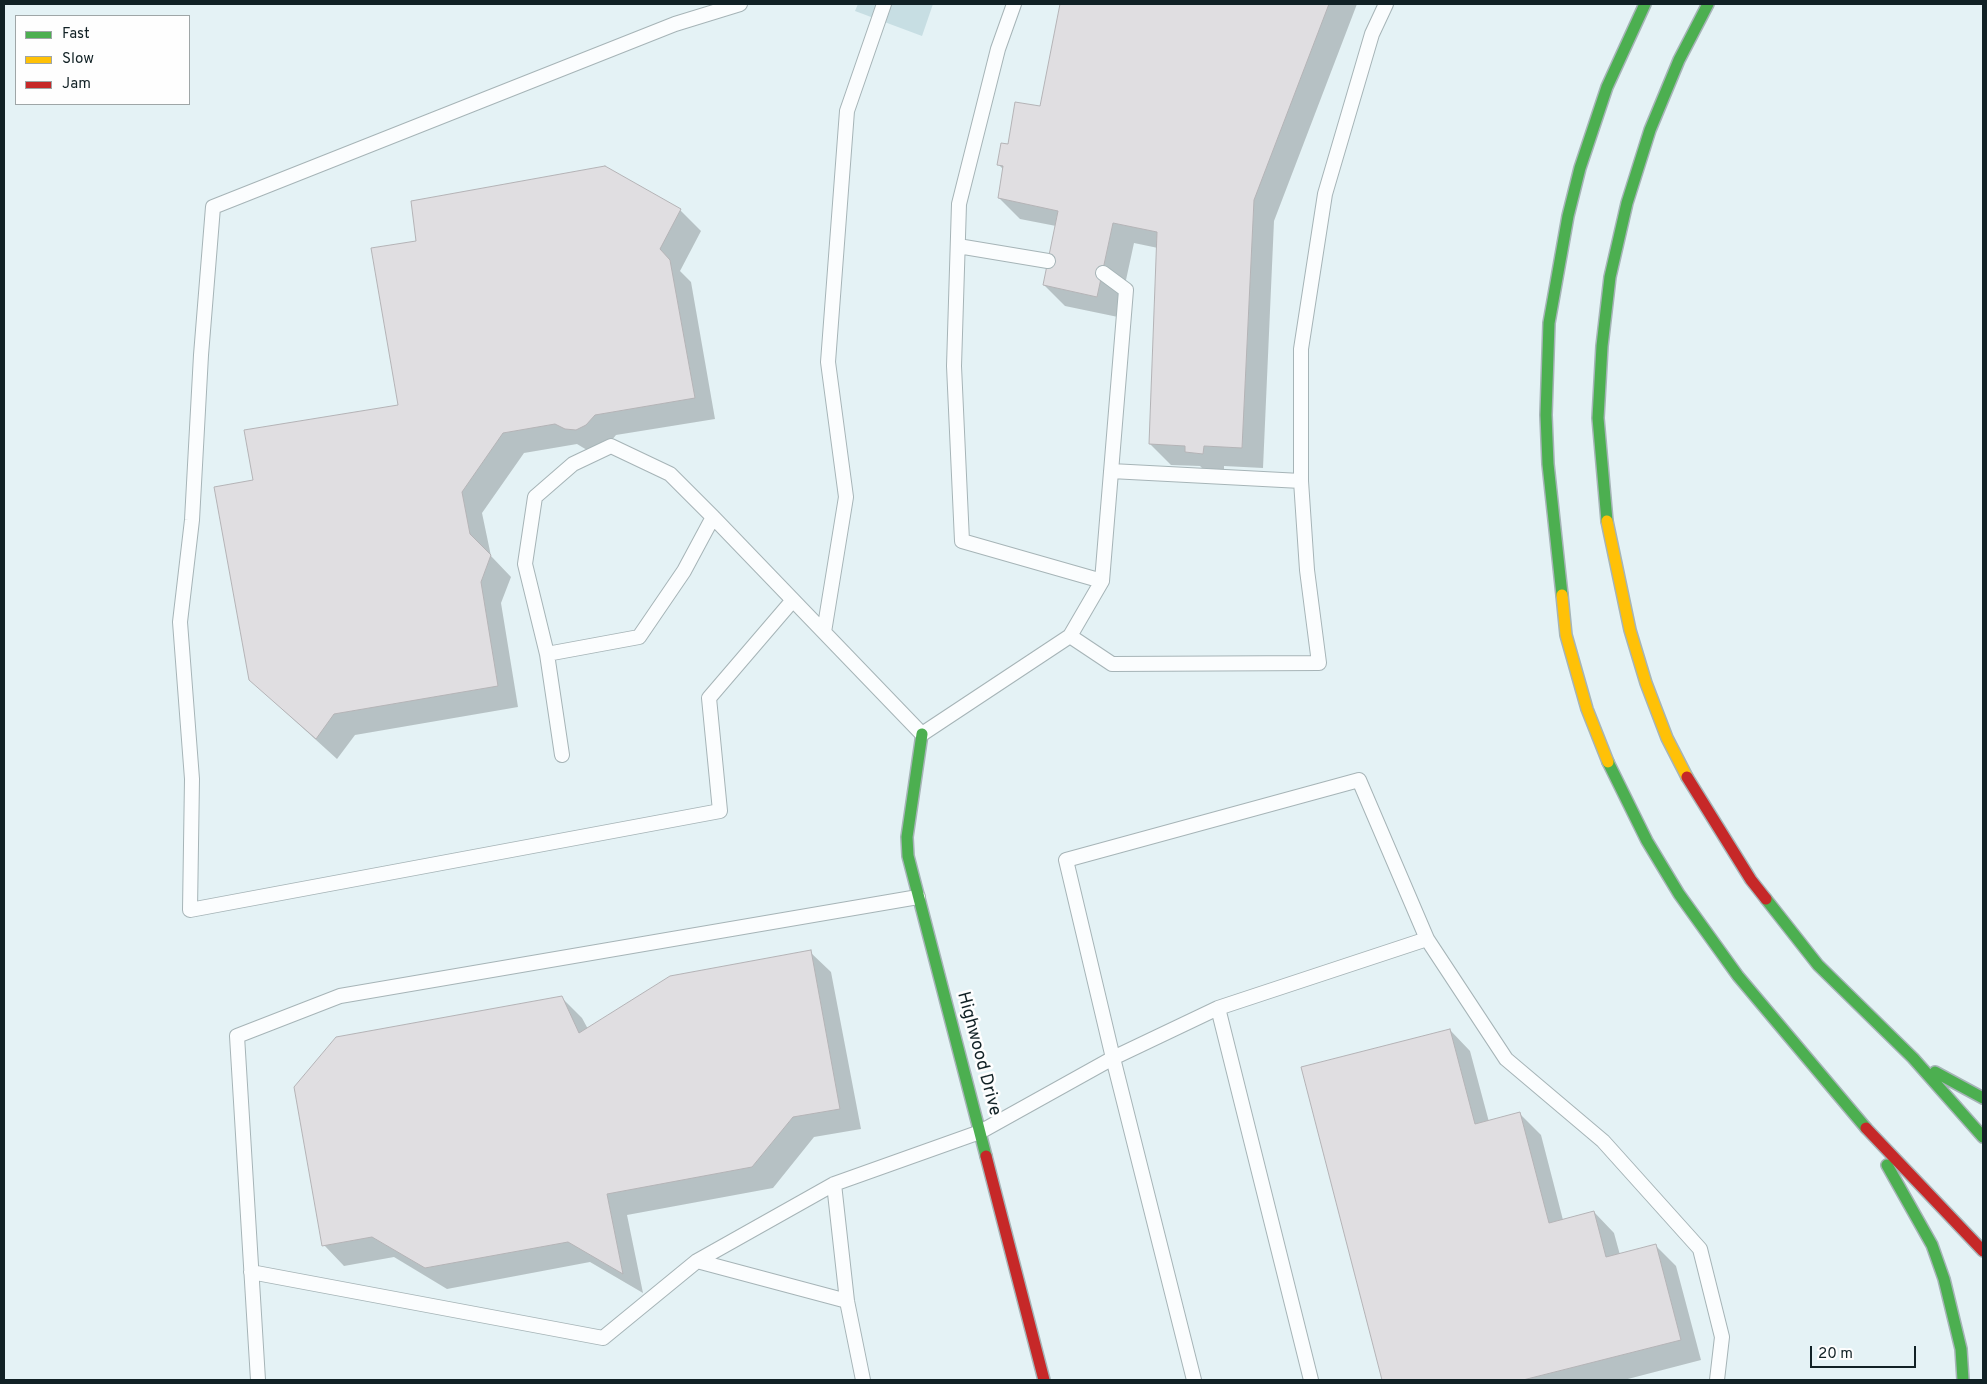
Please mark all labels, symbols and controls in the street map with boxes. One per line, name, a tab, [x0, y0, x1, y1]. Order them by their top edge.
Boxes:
legend	[15, 15, 190, 105]
text: Fast	[62, 25, 90, 44]
text: Slow	[62, 50, 94, 69]
text: Jam	[62, 75, 91, 94]
street label: Highwood Drive	[951, 990, 1005, 1118]
scale bar	[1812, 1336, 1918, 1368]
text: 20 m	[1818, 1345, 1853, 1364]

